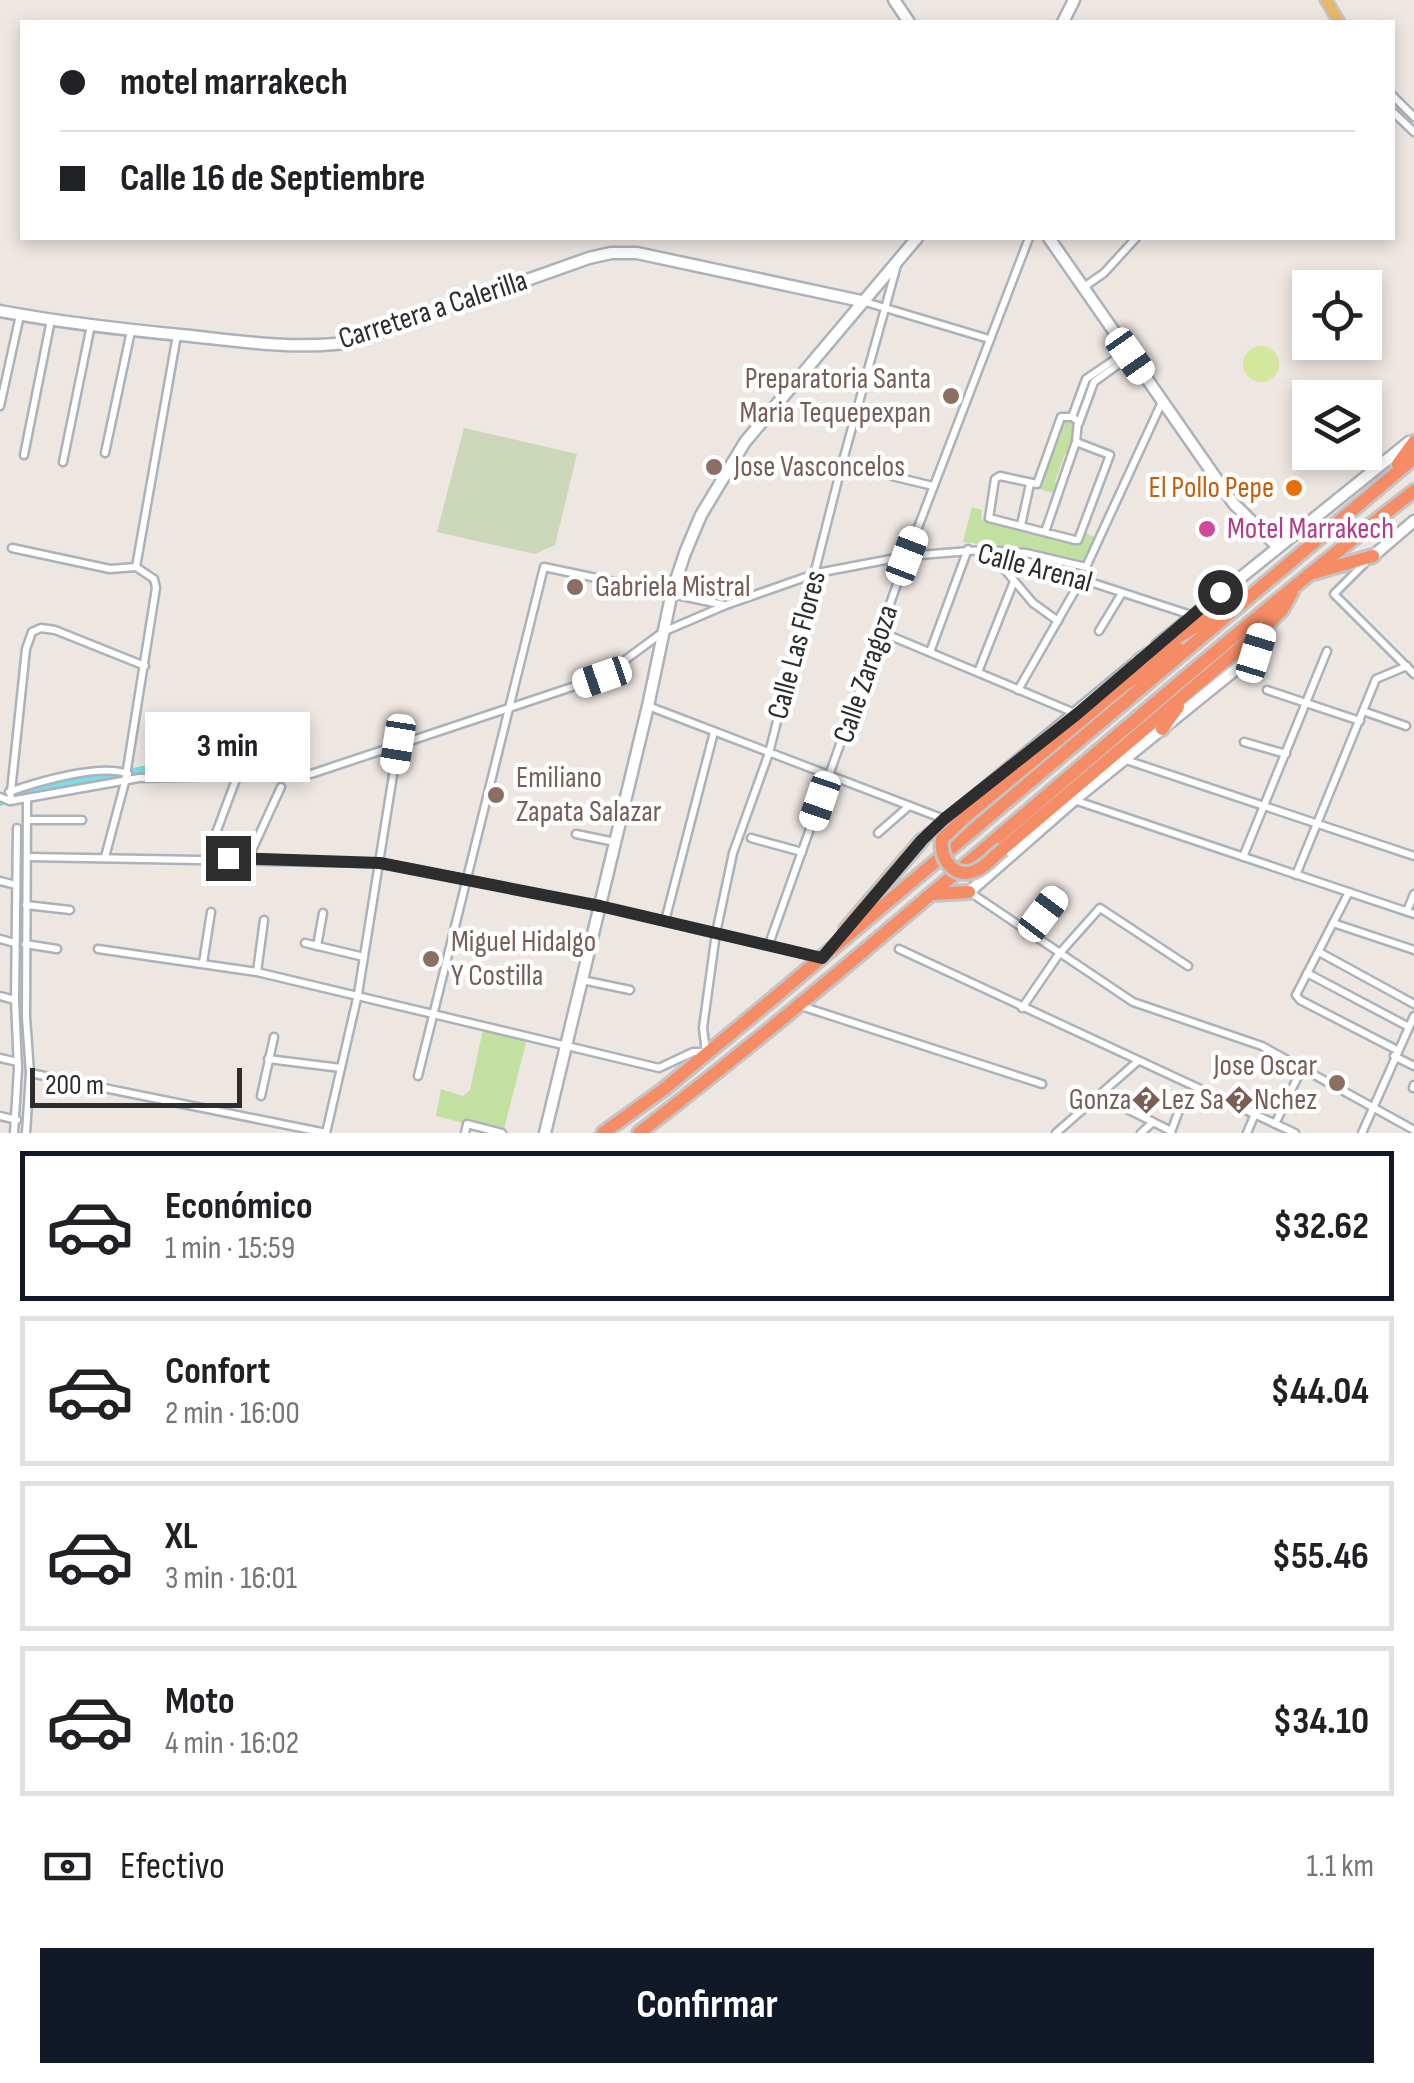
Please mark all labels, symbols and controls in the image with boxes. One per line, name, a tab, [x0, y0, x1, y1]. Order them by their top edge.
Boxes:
text: motel marrakech	[120, 60, 348, 105]
text: Calle 16 de Septiembre	[120, 156, 425, 201]
street label: Carretera a Calerilla	[334, 263, 532, 357]
map controls	[1292, 270, 1382, 470]
button: locate	[1292, 270, 1382, 360]
car	[1101, 323, 1159, 389]
place label: Preparatoria Santa Maria Tequepexpan	[740, 361, 931, 431]
button: layers	[1292, 380, 1382, 470]
marker: Preparatoria Santa Maria Tequepexpan	[940, 385, 962, 407]
place label: Jose Vasconcelos	[733, 449, 905, 485]
marker: Jose Vasconcelos	[703, 456, 725, 478]
place label: El Pollo Pepe	[1149, 470, 1274, 506]
marker: El Pollo Pepe	[1283, 477, 1305, 499]
place label: Motel Marrakech	[1227, 511, 1394, 547]
marker: Motel Marrakech	[1196, 518, 1218, 540]
car	[882, 523, 932, 589]
street label: Calle Arenal	[974, 535, 1096, 601]
street label: Calle Las Flores	[760, 567, 834, 723]
place label: Gabriela Mistral	[595, 569, 751, 605]
route start	[1198, 570, 1243, 615]
marker: Gabriela Mistral	[564, 576, 586, 598]
street label: Calle Zaragoza	[826, 600, 906, 748]
car	[1233, 620, 1279, 686]
car	[569, 653, 635, 701]
car	[378, 712, 418, 776]
callout: 3 min	[146, 713, 310, 783]
text: 3 min	[197, 727, 258, 766]
place label: Emiliano Zapata Salazar	[516, 760, 662, 830]
car	[796, 768, 844, 834]
marker: Emiliano Zapata Salazar	[485, 784, 507, 806]
route end	[206, 836, 251, 881]
car	[1013, 881, 1073, 947]
place label: Miguel Hidalgo Y Costilla	[451, 924, 596, 994]
marker: Miguel Hidalgo Y Costilla	[420, 948, 442, 970]
place label: Jose Oscar Gonza�Lez Sa�Nchez	[1069, 1048, 1317, 1118]
scale bar	[30, 1063, 242, 1108]
text: 200 m	[45, 1069, 104, 1102]
marker: Jose Oscar Gonza�Lez Sa�Nchez	[1326, 1072, 1348, 1094]
icon: car	[45, 1181, 135, 1271]
text: Económico	[165, 1184, 313, 1229]
text: $32.62	[1273, 1204, 1369, 1249]
text: 1 min · 15:59	[165, 1229, 295, 1268]
icon: car	[45, 1346, 135, 1436]
text: Confort	[165, 1349, 270, 1394]
text: $44.04	[1271, 1369, 1369, 1414]
text: 2 min · 16:00	[165, 1394, 300, 1433]
icon: car	[45, 1511, 135, 1601]
text: XL	[165, 1514, 198, 1559]
text: $55.46	[1272, 1534, 1369, 1579]
text: 3 min · 16:01	[165, 1559, 297, 1598]
icon: car	[45, 1676, 135, 1766]
text: Moto	[165, 1679, 235, 1724]
text: $34.10	[1273, 1699, 1369, 1744]
text: 4 min · 16:02	[165, 1724, 299, 1763]
icon: cash	[40, 1839, 95, 1894]
text: Efectivo	[120, 1844, 225, 1889]
text: 1.1 km	[1307, 1847, 1374, 1886]
button: Confirmar	[40, 1948, 1374, 2063]

